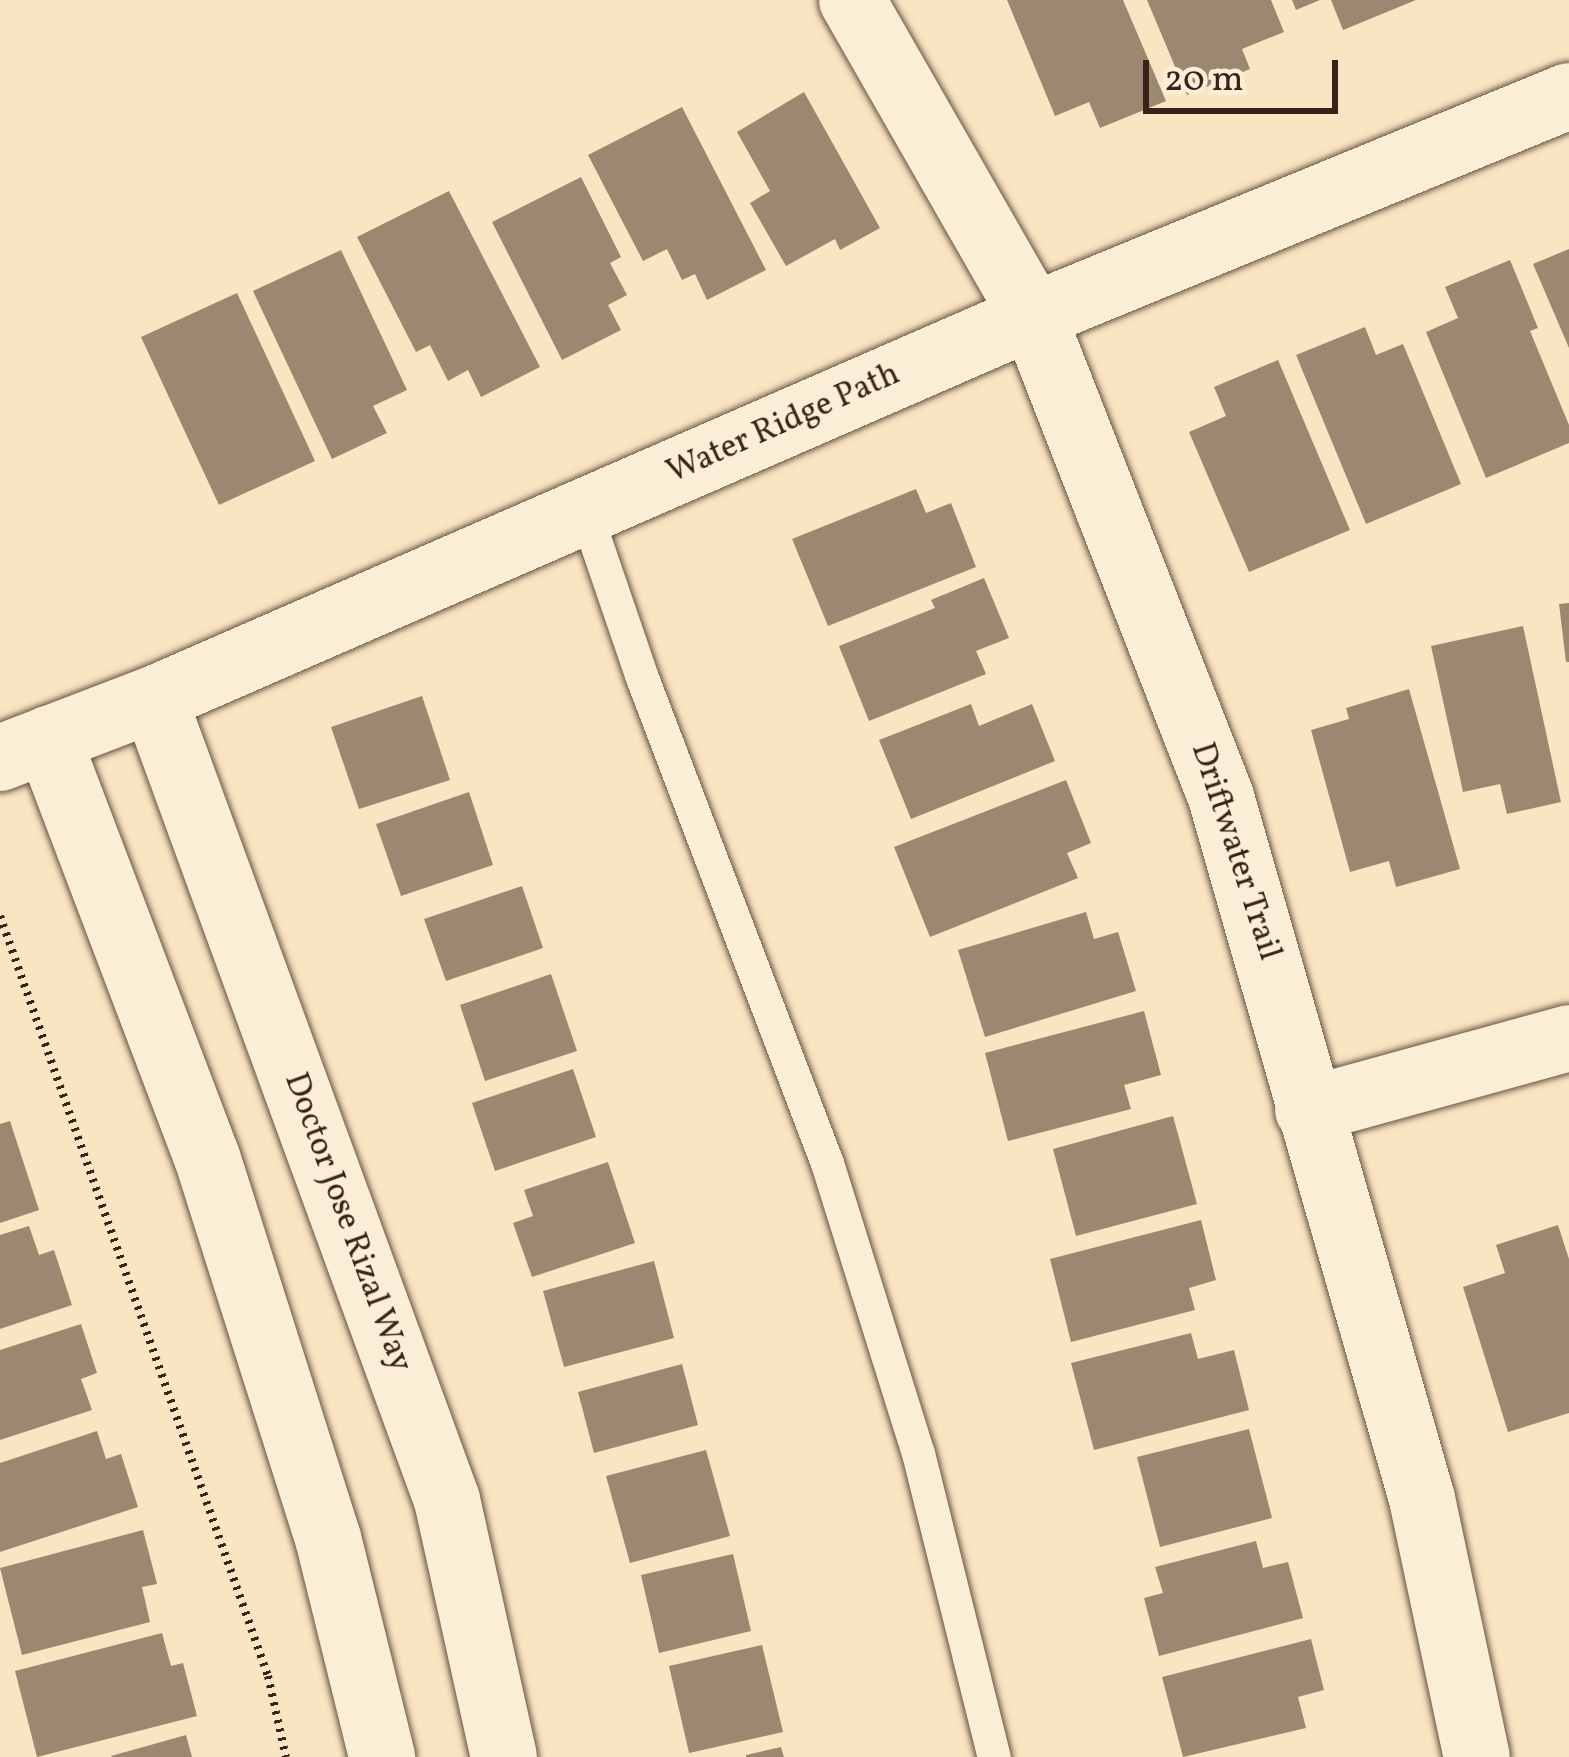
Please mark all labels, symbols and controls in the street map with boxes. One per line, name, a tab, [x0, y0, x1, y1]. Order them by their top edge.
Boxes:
scale bar	[1149, 36, 1344, 110]
text: 20 m	[1164, 56, 1244, 106]
street label: Water Ridge Path	[661, 356, 907, 494]
street label: Driftwater Trail	[1180, 738, 1288, 966]
street label: Doctor Jose Rizal Way	[273, 1068, 419, 1378]

